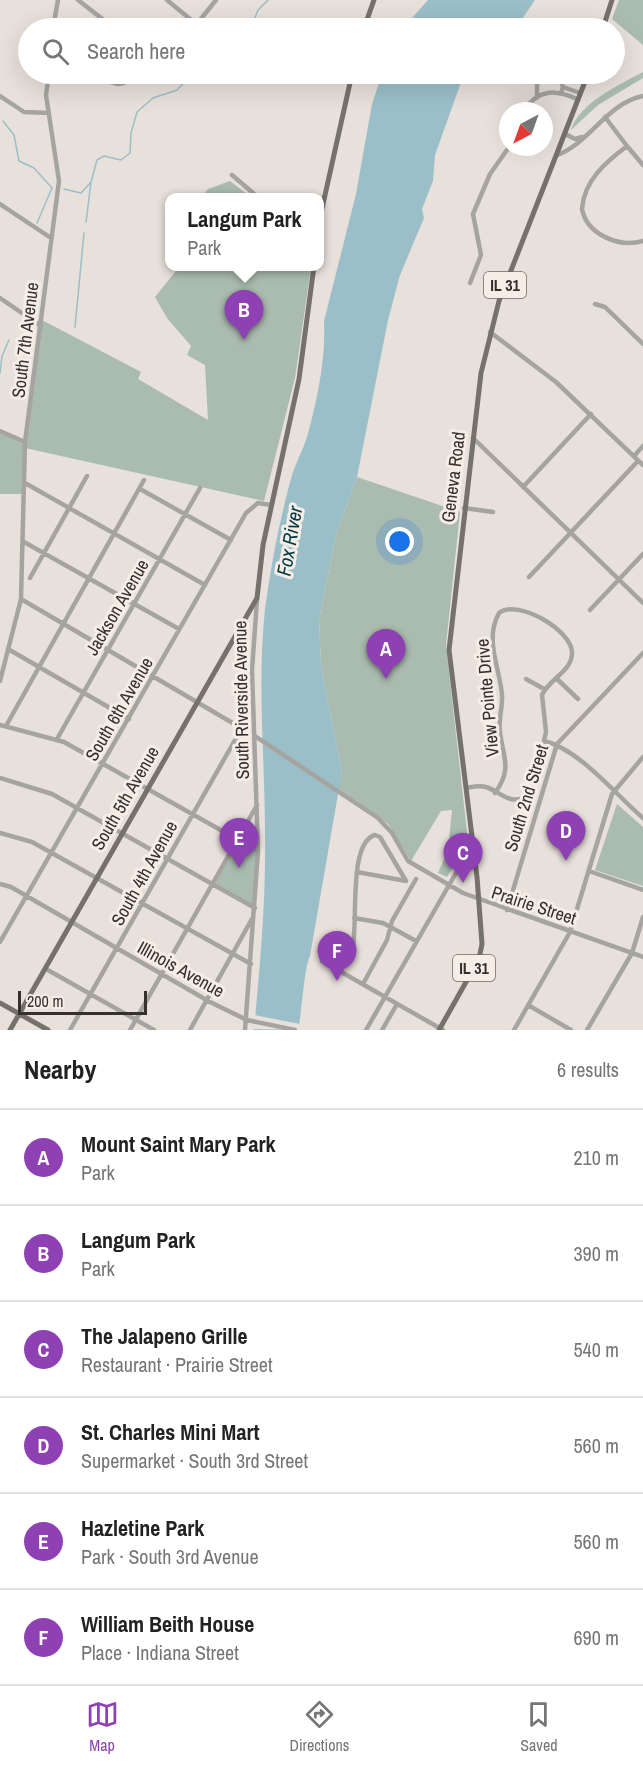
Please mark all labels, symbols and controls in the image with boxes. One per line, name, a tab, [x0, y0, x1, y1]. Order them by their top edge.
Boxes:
search box	[18, 18, 625, 84]
icon: search	[39, 35, 72, 68]
text: Search here	[87, 36, 185, 66]
north arrow	[499, 102, 553, 156]
popup	[165, 193, 324, 271]
text: Langum Park	[187, 204, 302, 234]
text: Park	[187, 234, 221, 261]
road number: IL 31	[484, 272, 526, 298]
street label: South 7th Avenue	[6, 281, 44, 399]
pin: B	[224, 290, 264, 340]
street label: Geneva Road	[435, 430, 471, 524]
water label: Fox River	[270, 503, 309, 578]
your location	[385, 527, 414, 556]
street label: Jackson Avenue	[79, 554, 155, 660]
street label: South Riverside Avenue	[227, 620, 255, 780]
pin: A	[366, 630, 406, 679]
street label: View Pointe Drive	[469, 638, 505, 758]
street label: South 6th Avenue	[79, 652, 159, 766]
street label: South 5th Avenue	[85, 741, 165, 855]
street label: South 2nd Street	[498, 741, 554, 855]
pin: D	[546, 812, 586, 861]
street label: South 4th Avenue	[105, 816, 183, 930]
pin: E	[220, 818, 258, 868]
pin: C	[444, 834, 482, 883]
street label: Prairie Street	[488, 880, 580, 930]
pin: F	[318, 932, 356, 981]
street label: Illinois Avenue	[133, 935, 229, 1003]
road number: IL 31	[453, 955, 495, 981]
scale bar	[18, 988, 147, 1016]
text: 200 m	[27, 990, 63, 1012]
text: Nearby	[24, 1052, 96, 1087]
text: 6 results	[557, 1056, 619, 1083]
text: Mount Saint Mary Park	[81, 1129, 275, 1159]
text: A	[38, 1144, 49, 1171]
text: 210 m	[573, 1144, 619, 1171]
text: Park	[81, 1159, 115, 1186]
text: Langum Park	[81, 1225, 195, 1255]
text: B	[38, 1240, 49, 1267]
text: 390 m	[573, 1240, 619, 1267]
text: Park	[81, 1255, 115, 1282]
text: The Jalapeno Grille	[81, 1321, 247, 1351]
text: C	[38, 1336, 49, 1363]
text: 540 m	[573, 1336, 619, 1363]
text: Restaurant · Prairie Street	[81, 1351, 272, 1378]
text: St. Charles Mini Mart	[81, 1417, 259, 1447]
text: D	[38, 1432, 49, 1459]
text: 560 m	[573, 1432, 619, 1459]
text: Supermarket · South 3rd Street	[81, 1447, 308, 1474]
text: Hazletine Park	[81, 1513, 204, 1543]
text: E	[38, 1528, 49, 1555]
text: 560 m	[573, 1528, 619, 1555]
text: Park · South 3rd Avenue	[81, 1543, 259, 1570]
text: William Beith House	[81, 1609, 254, 1639]
text: F	[38, 1624, 49, 1651]
text: 690 m	[573, 1624, 619, 1651]
text: Place · Indiana Street	[81, 1639, 239, 1666]
tab: Map	[86, 1698, 119, 1756]
tab: Directions	[290, 1698, 349, 1756]
tab: Saved	[520, 1698, 558, 1756]

